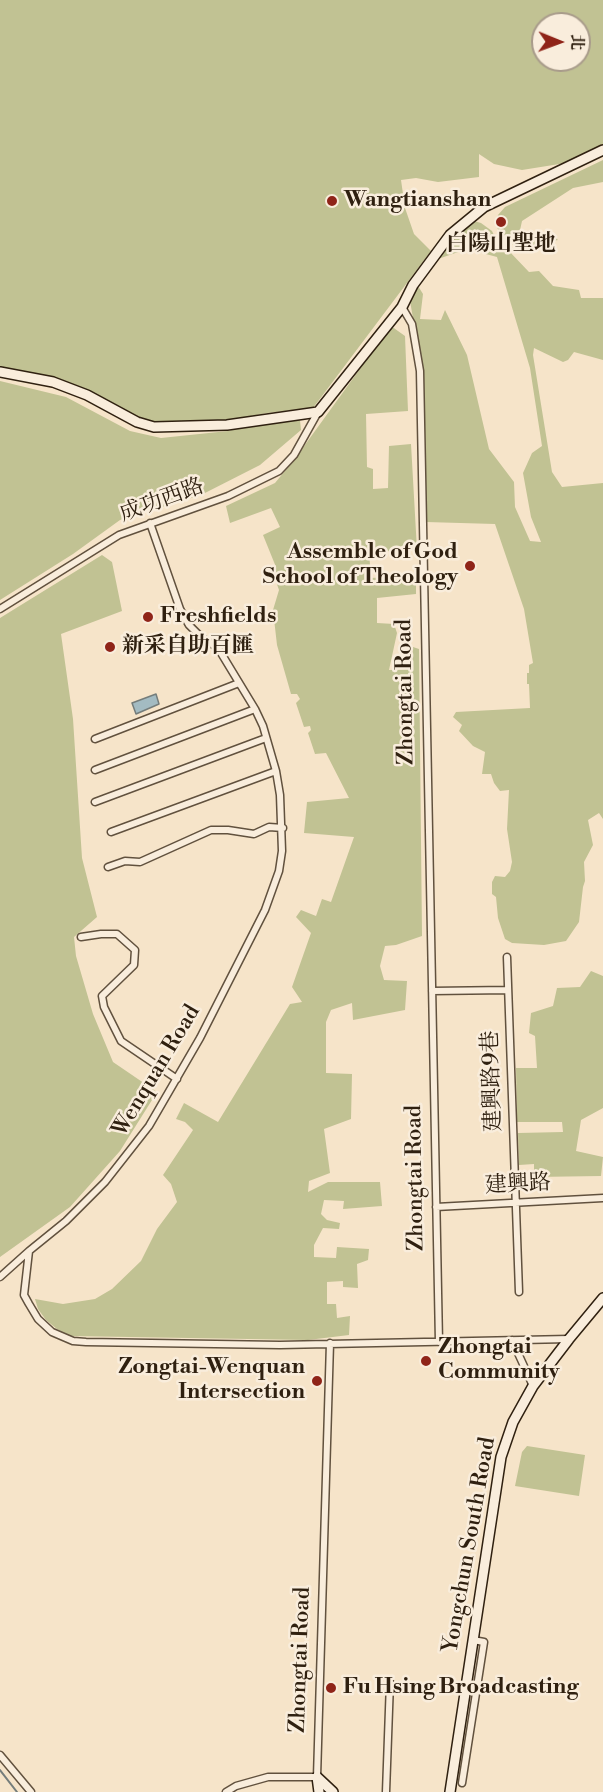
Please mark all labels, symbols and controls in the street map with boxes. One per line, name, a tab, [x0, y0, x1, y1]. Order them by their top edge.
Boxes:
north arrow	[531, 12, 591, 72]
text: 北	[567, 34, 587, 50]
place label: Wangtianshan	[344, 188, 491, 214]
marker: Wangtianshan	[325, 194, 339, 208]
marker: 白陽山聖地	[494, 215, 508, 229]
place label: 白陽山聖地	[446, 232, 556, 258]
street label: 成功西路	[116, 474, 208, 528]
place label: Assemble of God School of Theology	[262, 540, 458, 592]
marker: Assemble of God School of Theology	[463, 559, 477, 573]
place label: Freshfields	[160, 604, 276, 630]
marker: Freshfields	[141, 610, 155, 624]
street label: Zhongtai Road	[392, 619, 420, 765]
place label: 新采自助百匯	[122, 634, 254, 660]
marker: 新采自助百匯	[103, 640, 117, 654]
street label: Wenquan Road	[107, 1000, 207, 1142]
street label: 建興路9巷	[478, 1030, 508, 1132]
street label: Zhongtai Road	[402, 1105, 430, 1251]
street label: 建興路	[484, 1170, 552, 1200]
place label: Zhongtai Community	[438, 1335, 559, 1386]
marker: Zhongtai Community	[419, 1354, 433, 1368]
place label: Zongtai-Wenquan Intersection	[119, 1355, 305, 1406]
marker: Zongtai-Wenquan Intersection	[310, 1374, 324, 1388]
street label: Yongchun South Road	[438, 1435, 502, 1655]
street label: Zhongtai Road	[285, 1586, 317, 1734]
place label: Fu Hsing Broadcasting	[343, 1675, 579, 1701]
marker: Fu Hsing Broadcasting	[324, 1681, 338, 1695]

